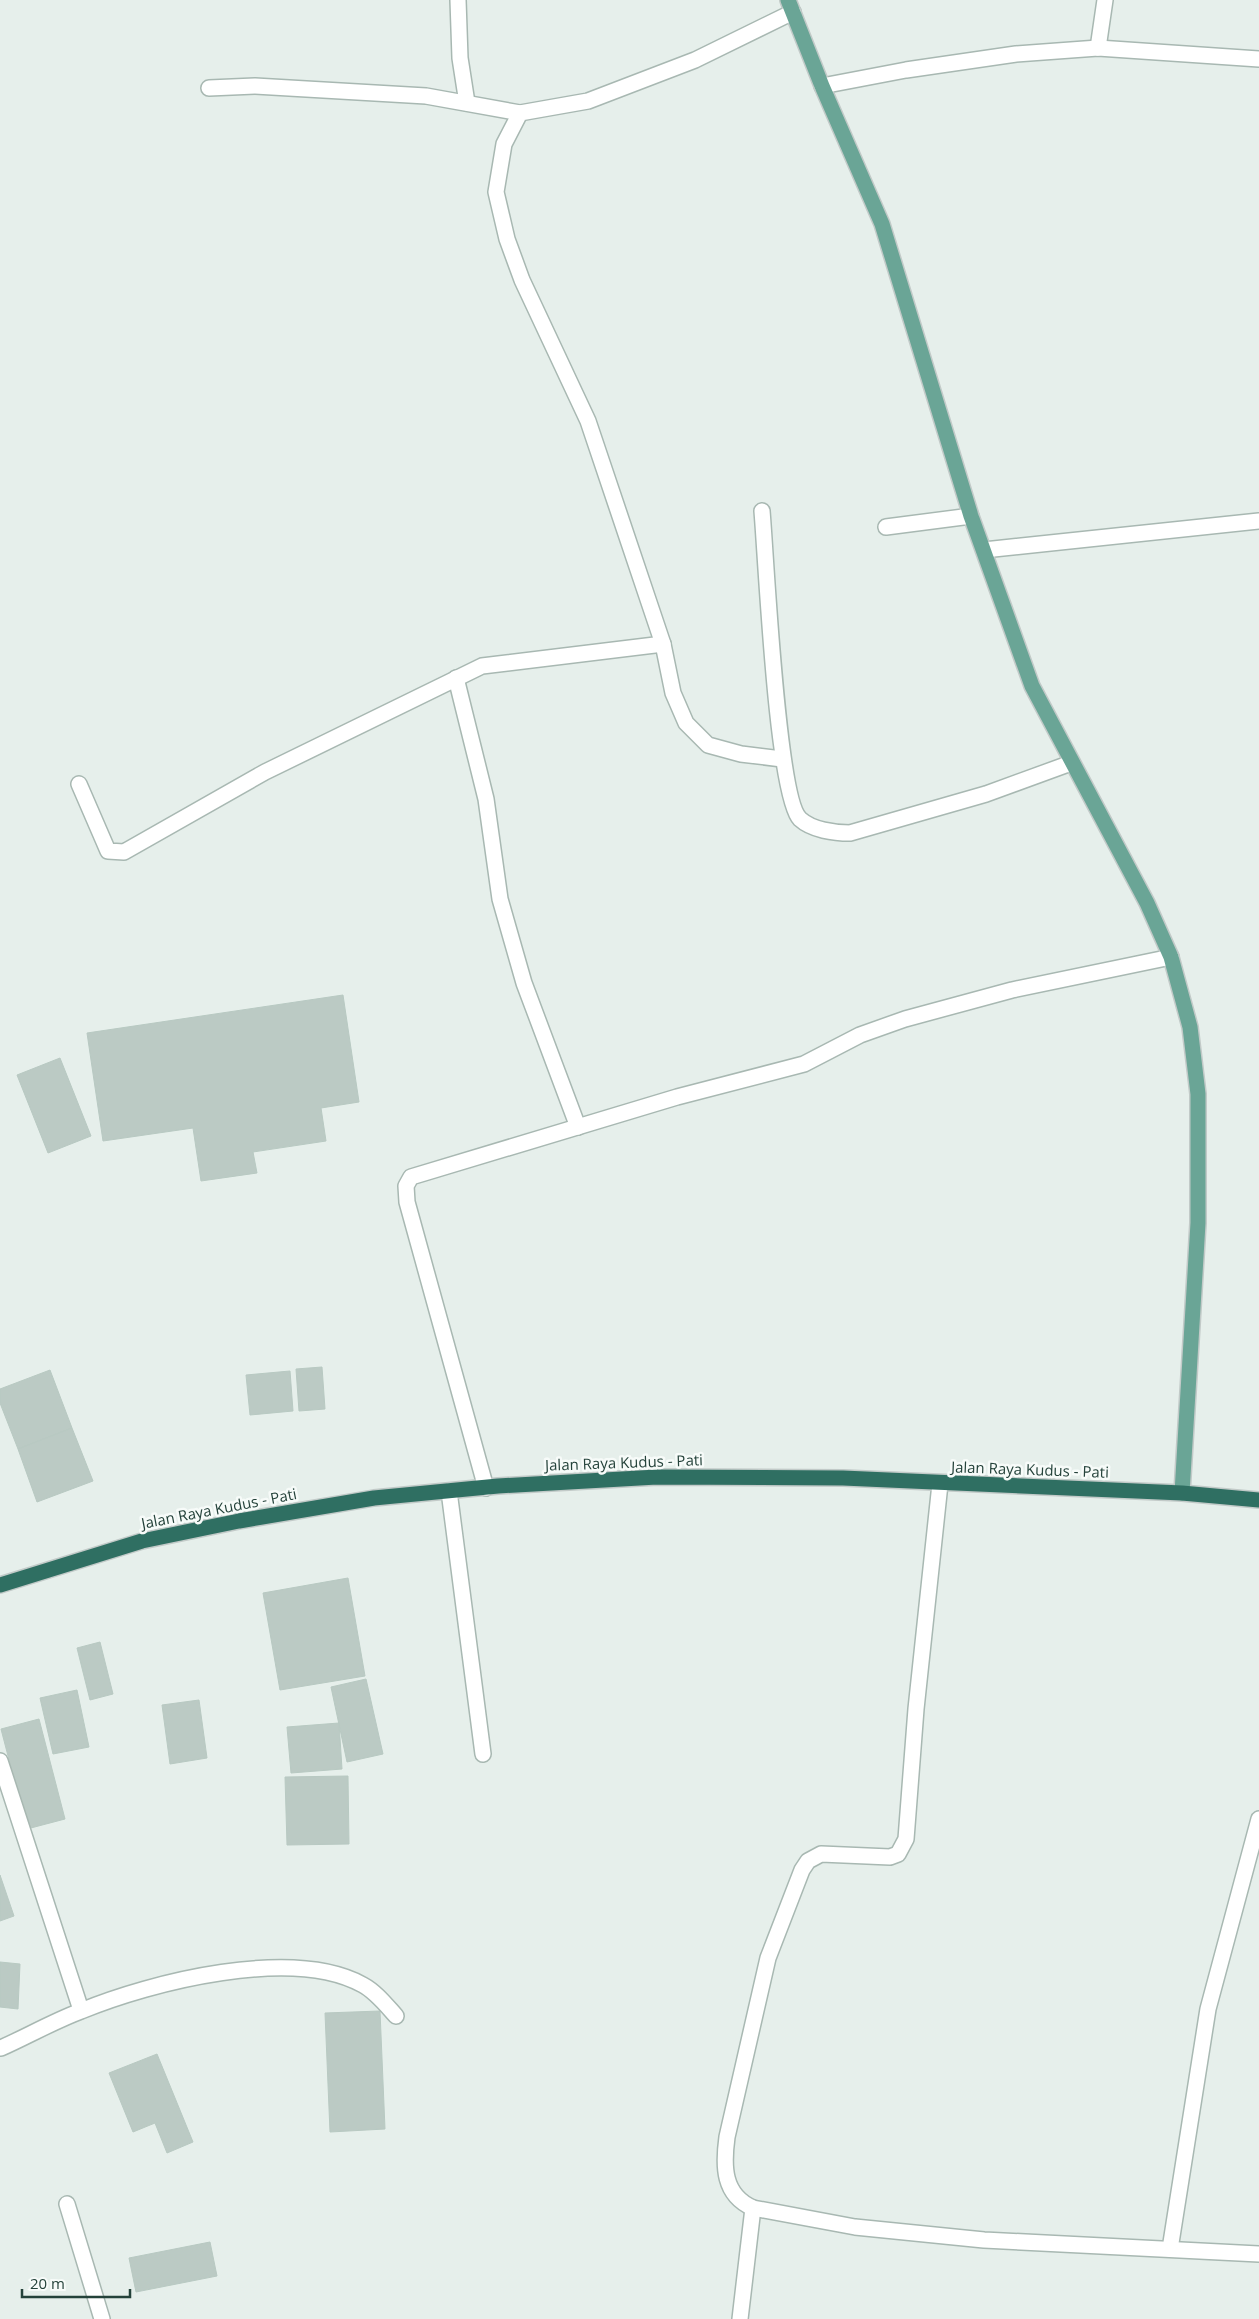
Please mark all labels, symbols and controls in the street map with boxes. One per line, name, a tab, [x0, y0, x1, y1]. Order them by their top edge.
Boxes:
street label: Jalan Raya Kudus - Pati	[543, 1449, 703, 1475]
street label: Jalan Raya Kudus - Pati	[949, 1456, 1109, 1482]
street label: Jalan Raya Kudus - Pati	[137, 1483, 298, 1533]
scale bar	[22, 2266, 130, 2298]
text: 20 m	[30, 2273, 65, 2293]

